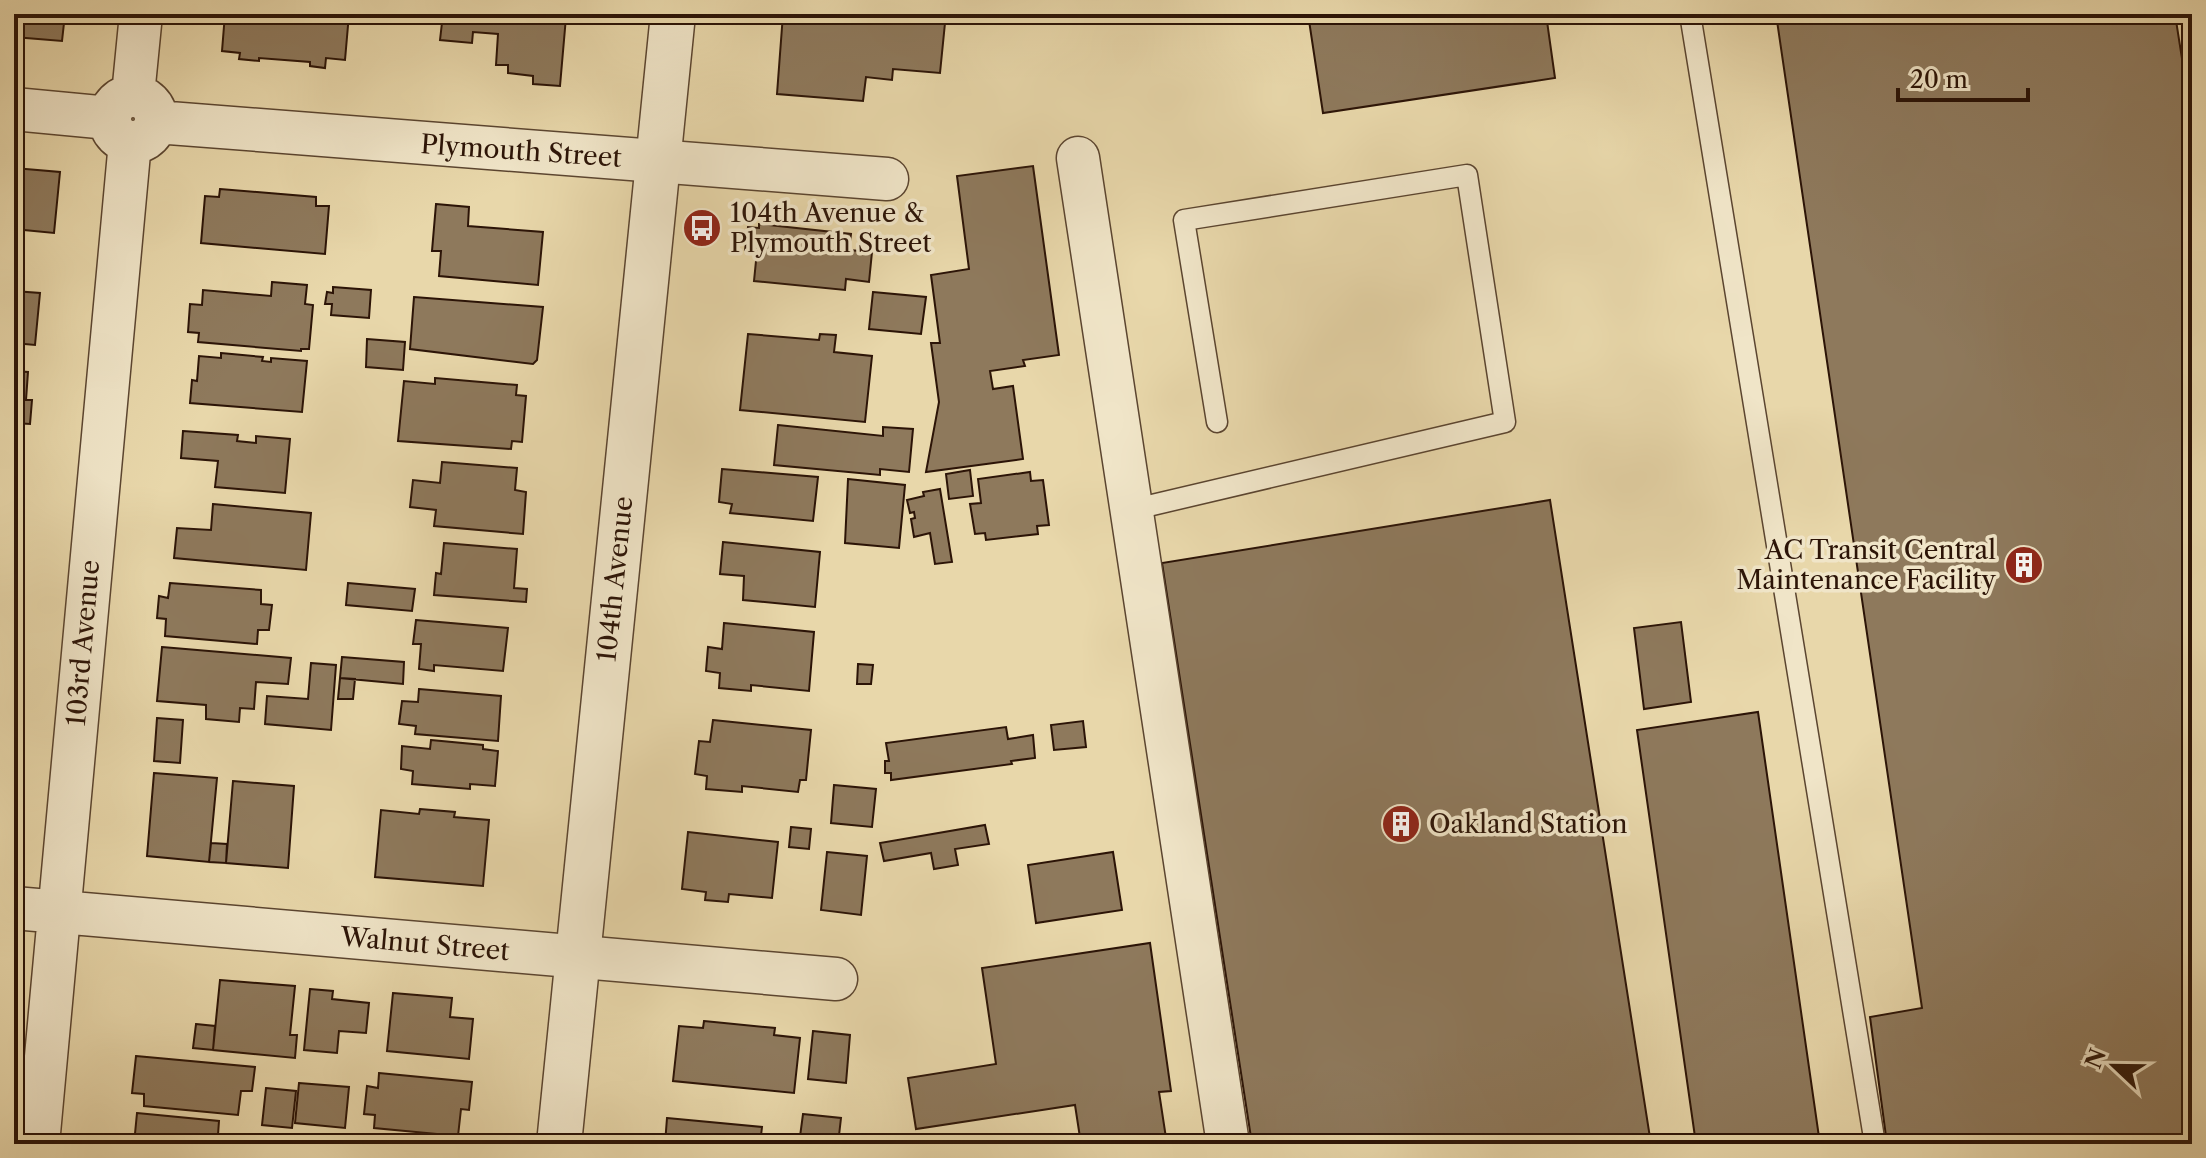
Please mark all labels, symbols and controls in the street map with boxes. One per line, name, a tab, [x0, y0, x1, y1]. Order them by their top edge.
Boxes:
scale bar	[1898, 52, 2028, 102]
text: 20 m	[1910, 65, 1968, 94]
street label: Plymouth Street	[419, 128, 623, 174]
place label: 104th Avenue & Plymouth Street	[730, 197, 932, 259]
bus stop icon: 104th Avenue & Plymouth Street	[681, 207, 723, 249]
street label: 104th Avenue	[590, 495, 640, 663]
place label: AC Transit Central Maintenance Facility	[1736, 534, 1997, 596]
building icon: AC Transit Central Maintenance Facility	[2003, 544, 2045, 586]
street label: 103rd Avenue	[60, 559, 106, 727]
building icon: Oakland Station	[1380, 803, 1422, 845]
place label: Oakland Station	[1429, 808, 1628, 840]
street label: Walnut Street	[338, 921, 512, 967]
north arrow	[2074, 1026, 2154, 1106]
text: N	[2080, 1045, 2112, 1073]

